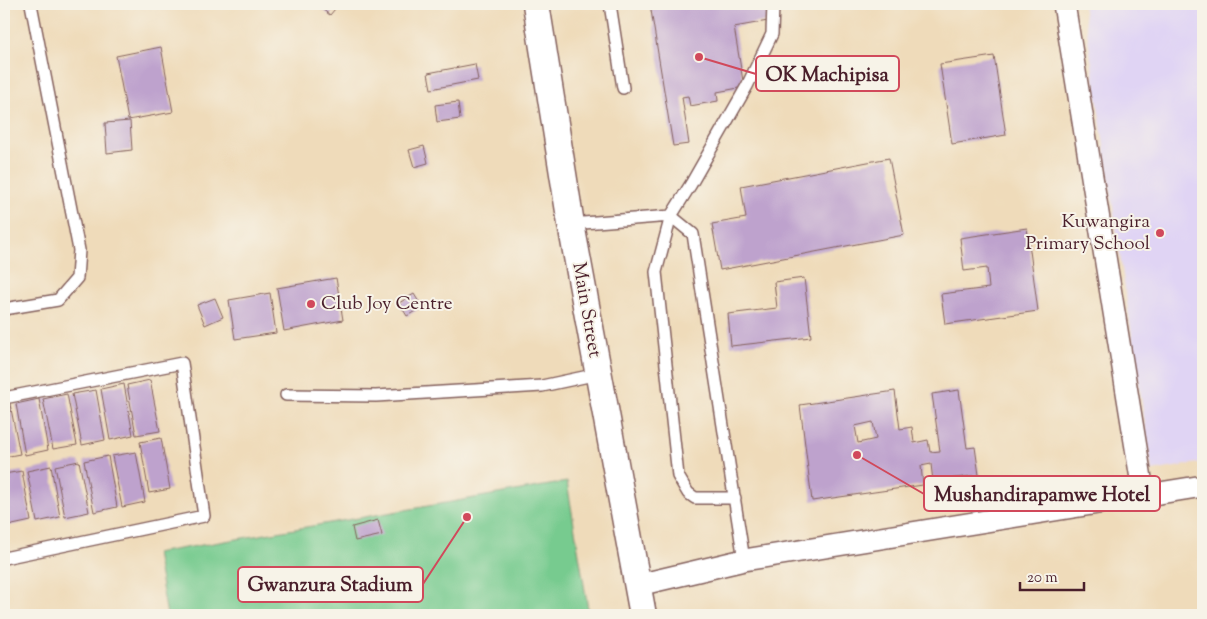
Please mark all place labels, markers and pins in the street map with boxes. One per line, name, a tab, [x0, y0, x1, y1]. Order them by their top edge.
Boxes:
callout: OK Machipisa	[756, 56, 899, 91]
place label: Kuwangira Primary School	[1025, 209, 1150, 258]
marker: Kuwangira Primary School	[1154, 227, 1166, 239]
place label: Club Joy Centre	[321, 291, 453, 318]
marker: Club Joy Centre	[305, 298, 317, 310]
callout: Mushandirapamwe Hotel	[924, 476, 1160, 511]
callout: Gwanzura Stadium	[238, 567, 423, 602]

